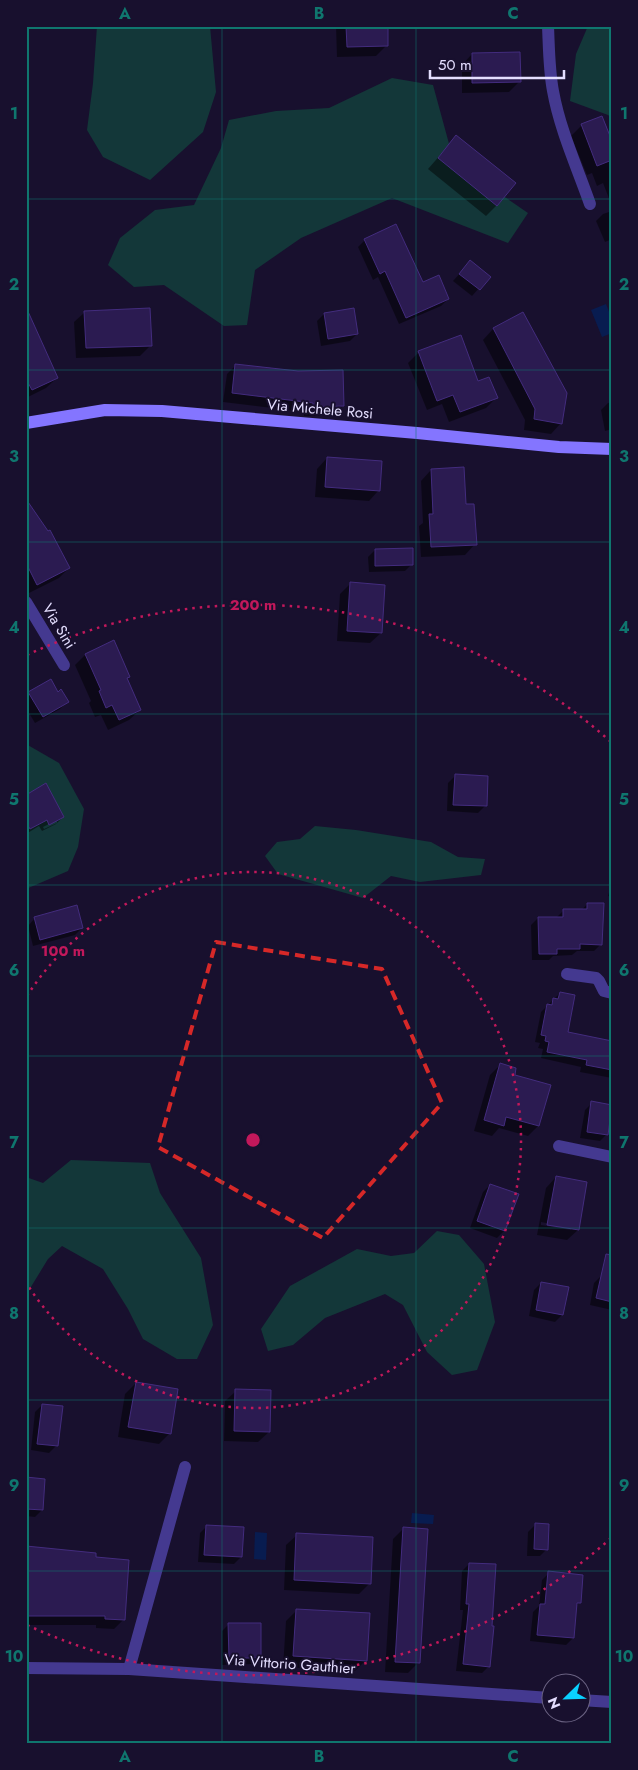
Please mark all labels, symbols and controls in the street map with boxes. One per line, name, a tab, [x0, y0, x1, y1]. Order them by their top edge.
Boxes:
text: A	[118, 2, 131, 25]
text: B	[314, 2, 324, 25]
text: C	[507, 2, 519, 25]
scale bar	[430, 48, 564, 80]
text: 50 m	[438, 54, 472, 76]
text: 1	[10, 102, 18, 125]
text: 1	[620, 102, 628, 125]
text: 2	[9, 273, 19, 296]
text: 2	[619, 273, 629, 296]
street label: Via Michele Rosi	[266, 393, 374, 425]
text: 3	[9, 445, 19, 468]
text: 3	[619, 445, 629, 468]
text: 200 m	[230, 594, 276, 616]
street label: Via Sini	[37, 599, 81, 653]
text: 4	[8, 616, 20, 639]
text: 4	[618, 616, 630, 639]
text: 5	[9, 788, 19, 811]
text: 5	[619, 788, 629, 811]
text: 100 m	[41, 940, 85, 962]
text: 6	[9, 959, 19, 982]
text: 6	[619, 959, 629, 982]
text: 7	[9, 1131, 19, 1154]
centre of rings	[244, 1131, 262, 1149]
text: 7	[619, 1131, 629, 1154]
text: 8	[9, 1302, 19, 1325]
text: 8	[619, 1302, 629, 1325]
text: 9	[9, 1474, 19, 1497]
text: 9	[619, 1474, 629, 1497]
text: 10	[5, 1645, 23, 1668]
text: 10	[615, 1645, 633, 1668]
street label: Via Vittorio Gauthier	[224, 1648, 357, 1680]
north arrow	[540, 1672, 590, 1722]
text: N	[543, 1694, 565, 1712]
text: A	[118, 1745, 131, 1768]
text: B	[314, 1745, 324, 1768]
text: C	[507, 1745, 519, 1768]

